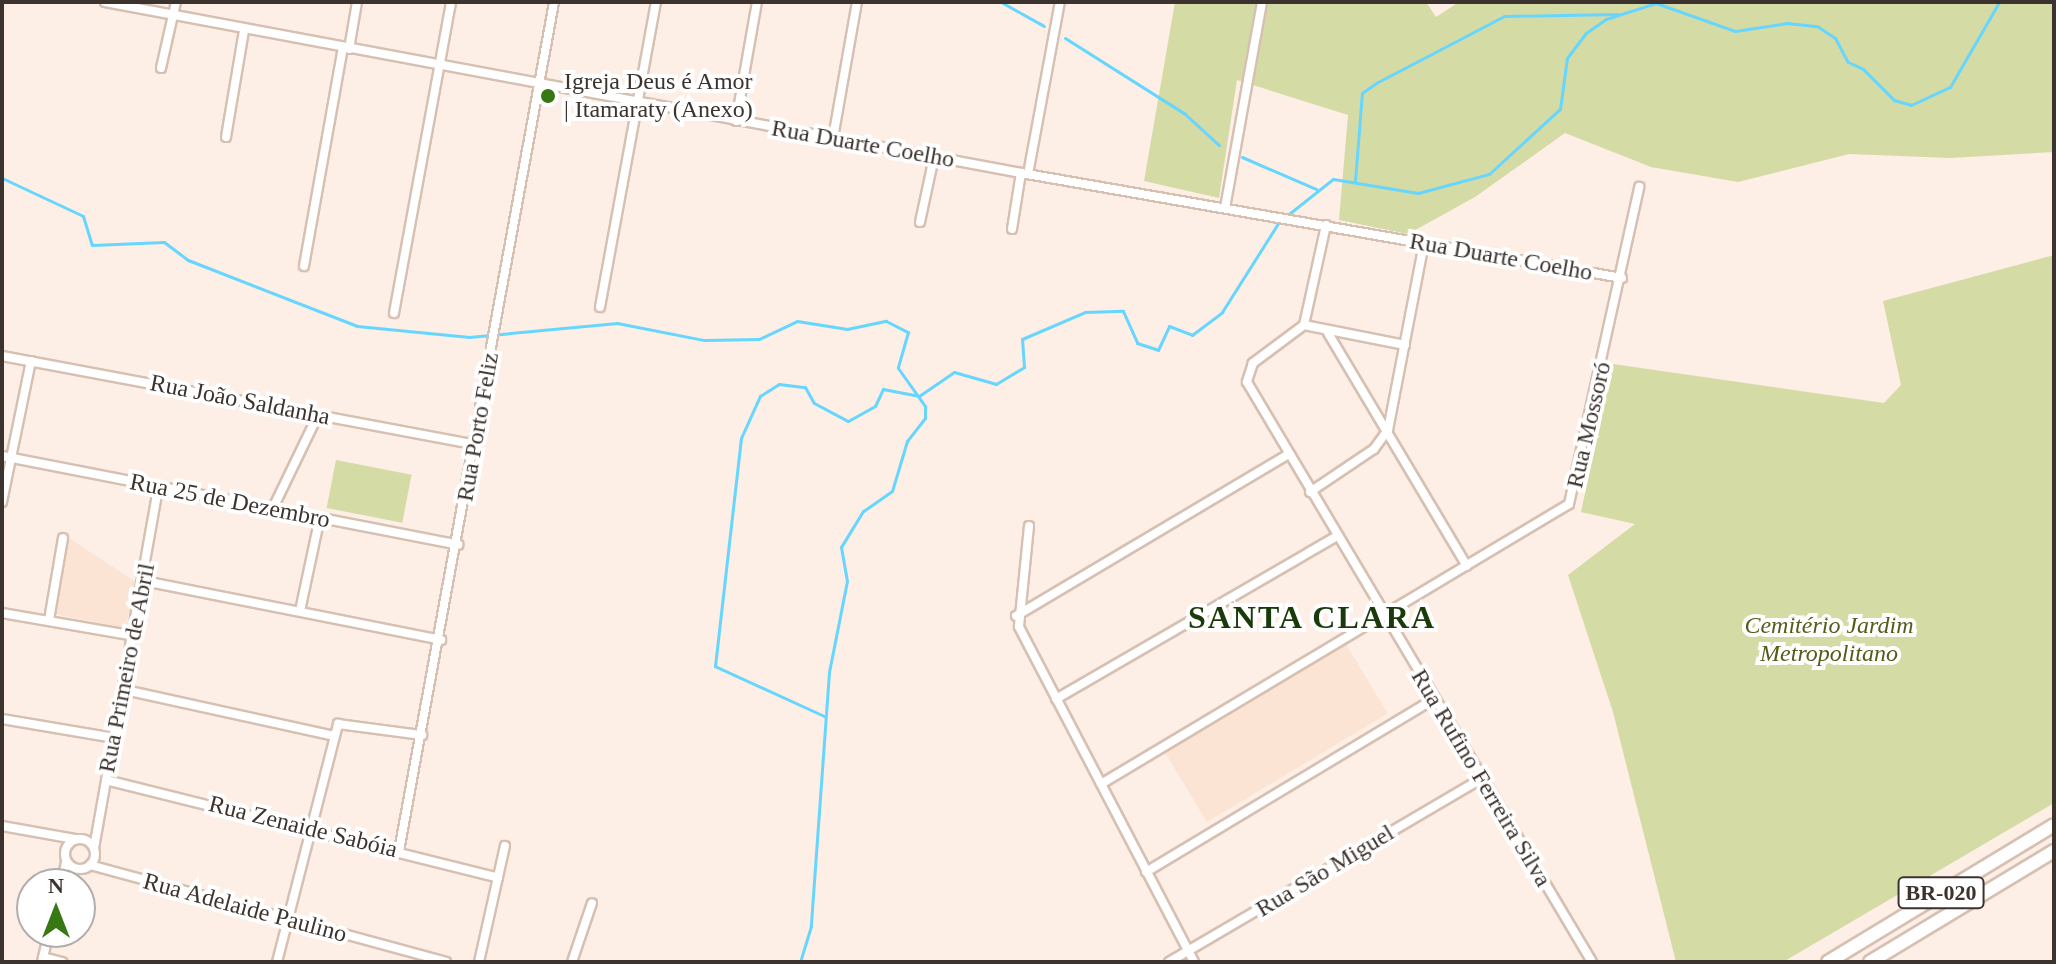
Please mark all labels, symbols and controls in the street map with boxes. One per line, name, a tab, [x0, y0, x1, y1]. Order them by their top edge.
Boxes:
place label: Igreja Deus é Amor | Itamaraty (Anexo)	[564, 68, 754, 124]
marker: Igreja Deus é Amor | Itamaraty (Anexo)	[539, 87, 557, 105]
street label: Rua Duarte Coelho	[769, 114, 957, 174]
street label: Rua Duarte Coelho	[1407, 227, 1595, 287]
street label: Rua Porto Feliz	[451, 350, 505, 504]
street label: Rua Mossoró	[1560, 359, 1618, 491]
street label: Rua João Saldanha	[148, 368, 332, 432]
street label: Rua 25 de Dezembro	[127, 467, 333, 535]
street label: Rua Primeiro de Abril	[92, 560, 162, 776]
district label: SANTA CLARA	[1187, 598, 1437, 636]
park label: Cemitério Jardim Metropolitano	[1744, 612, 1914, 668]
street label: Rua Rufino Ferreira Silva	[1405, 664, 1557, 892]
street label: Rua Zenaide Sabóia	[206, 790, 400, 864]
street label: Rua São Miguel	[1251, 818, 1399, 924]
street label: Rua Adelaide Paulino	[140, 867, 350, 949]
north arrow	[16, 868, 96, 948]
text: N	[48, 873, 64, 898]
road number: BR-020	[1897, 875, 1985, 911]

